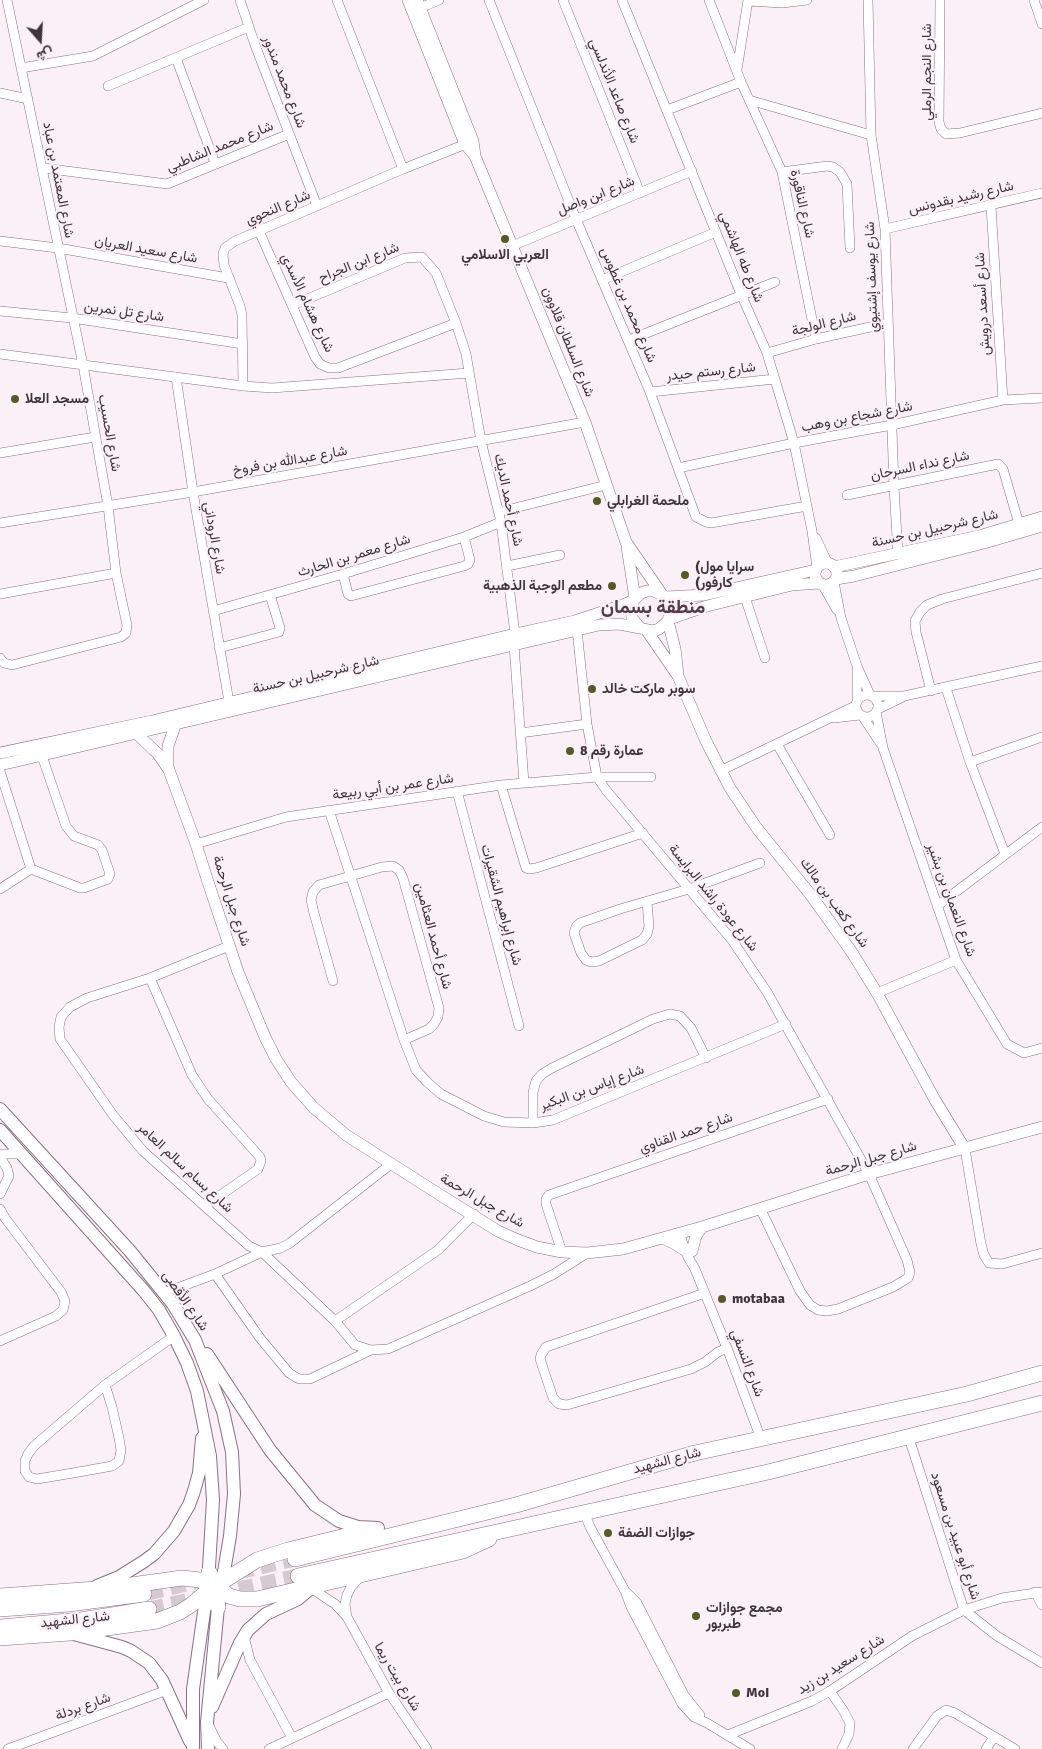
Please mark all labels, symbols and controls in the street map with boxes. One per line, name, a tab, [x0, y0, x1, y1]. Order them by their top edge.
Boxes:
north arrow	[15, 15, 65, 65]
street label: شارع النجم الرملي	[919, 23, 935, 121]
street label: شارع محمد مندور	[259, 34, 309, 130]
street label: شارع صاعد الأندلسي	[585, 36, 643, 146]
text: ش	[34, 44, 56, 65]
street label: شارع محمد الشاطبي	[164, 118, 276, 176]
street label: شارع المعتمد بن عباد	[39, 121, 77, 239]
street label: شارع الناقورة	[786, 168, 818, 240]
street label: شارع ابن واصل	[555, 173, 637, 219]
street label: شارع رشيد بقدونس	[907, 178, 1015, 218]
street label: شارع النحوي	[243, 187, 313, 229]
street label: شارع طه الهاشمي	[715, 209, 767, 305]
street label: شارع يوسف إشتيوي	[862, 221, 882, 333]
street label: شارع سعيد العريان	[93, 233, 199, 267]
marker: العربي الاسلامي	[499, 233, 511, 245]
street label: شارع ابن الجراح	[316, 239, 402, 287]
street label: شارع محمد بن غطوس	[596, 245, 660, 365]
place label: العربي الاسلامي	[461, 247, 549, 263]
street label: شارع هشام الأسدي	[277, 251, 337, 355]
street label: شارع أسعد درويش	[972, 252, 994, 356]
street label: شارع السلطان قلاوون	[538, 285, 598, 399]
street label: شارع تل نمرين	[83, 298, 165, 326]
street label: شارع الولجة	[790, 308, 858, 340]
street label: شارع رستم حيدر	[666, 359, 756, 385]
place label: مسجد العلا	[25, 391, 89, 407]
marker: مسجد العلا	[9, 393, 21, 405]
street label: شارع الحسيب	[94, 393, 124, 473]
street label: شارع شجاع بن وهب	[800, 398, 914, 436]
street label: شارع عبدالله بن فروخ	[231, 443, 349, 479]
street label: شارع نداء السرحان	[869, 447, 971, 485]
street label: شارع أحمد الديك	[490, 452, 526, 548]
place label: ملحمة الغرابلي	[607, 493, 689, 509]
marker: ملحمة الغرابلي	[591, 495, 603, 507]
street label: شارع الروداني	[199, 501, 229, 575]
street label: شارع شرحبيل بن حسنة	[870, 506, 1000, 552]
street label: شارع معمر بن الحارث	[296, 531, 412, 581]
place label: (سرايا مول (كارفور	[695, 559, 754, 592]
marker: (سرايا مول (كارفور	[679, 569, 691, 581]
place label: مطعم الوجبة الذهبية	[483, 578, 602, 594]
marker: مطعم الوجبة الذهبية	[606, 580, 618, 592]
district label: منطقة بسمان	[601, 597, 705, 619]
street label: شارع شرحبيل بن حسنة	[251, 652, 381, 698]
place label: سوبر ماركت خالد	[602, 681, 695, 697]
marker: سوبر ماركت خالد	[586, 683, 598, 695]
place label: عمارة رقم 8	[580, 743, 643, 759]
marker: عمارة رقم 8	[564, 745, 576, 757]
street label: شارع عمر بن أبي ربيعة	[331, 770, 455, 804]
street label: شارع عودة راشد البرايسة	[665, 841, 761, 955]
street label: شارع النعمان بن بشير	[923, 841, 979, 959]
street label: شارع إبراهيم الشقيرات	[477, 843, 525, 967]
street label: شارع جبل الرحمة	[208, 854, 254, 948]
street label: شارع كعب بن مالك	[796, 855, 872, 951]
street label: شارع أحمد العثامين	[411, 881, 455, 991]
street label: شارع إياس بن البكير	[538, 1061, 646, 1115]
street label: شارع حمد القناوي	[637, 1109, 735, 1157]
street label: شارع بسام سالم العامر	[134, 1119, 236, 1217]
street label: شارع جبل الرحمة	[823, 1138, 919, 1180]
street label: شارع جبل الرحمة	[437, 1170, 527, 1232]
street label: شارع الأقصى	[158, 1268, 212, 1334]
place label: motabaa	[732, 1291, 785, 1307]
marker: motabaa	[716, 1293, 728, 1305]
street label: شارع النسفي	[726, 1327, 768, 1399]
street label: شارع الشهيد	[631, 1444, 703, 1478]
street label: شارع أبو عبيد بن مسعود	[926, 1470, 984, 1602]
place label: جوازات الضفة	[618, 1525, 695, 1541]
marker: جوازات الضفة	[602, 1527, 614, 1539]
place label: مجمع جوازات طبربور	[706, 1600, 783, 1632]
street label: شارع الشهيد	[39, 1608, 111, 1632]
marker: مجمع جوازات طبربور	[690, 1610, 702, 1622]
street label: شارع سعيد بن زيد	[794, 1631, 888, 1699]
street label: شارع بيت ريما	[370, 1640, 424, 1714]
place label: MoI	[746, 1685, 769, 1701]
marker: MoI	[730, 1687, 742, 1699]
street label: شارع بردلة	[53, 1689, 113, 1725]

